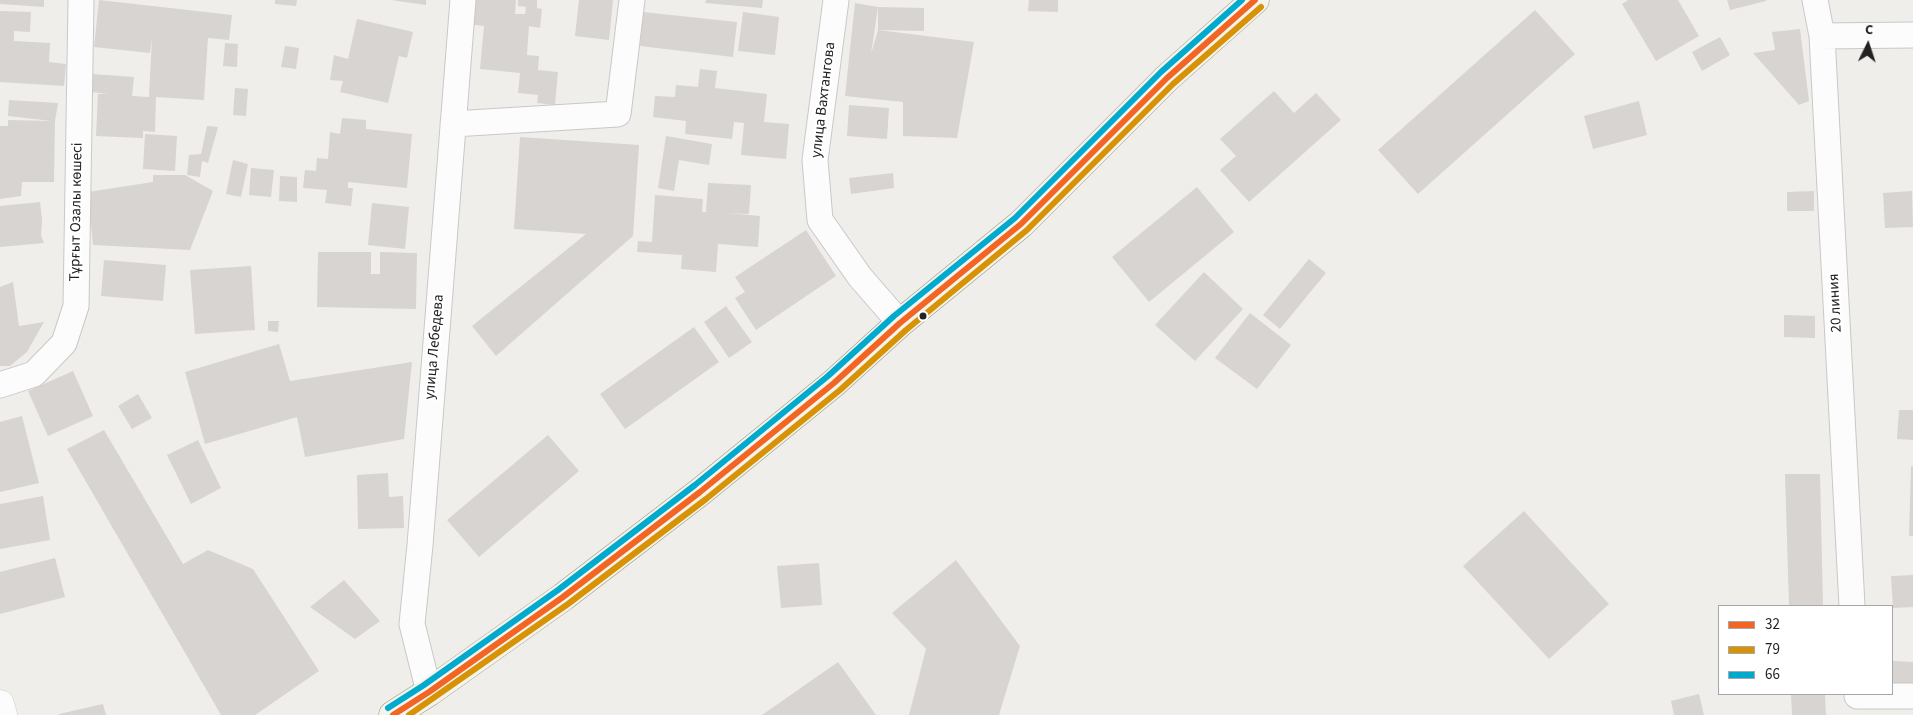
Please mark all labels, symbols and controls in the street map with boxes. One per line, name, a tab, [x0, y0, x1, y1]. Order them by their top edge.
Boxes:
north arrow	[1843, 20, 1893, 70]
text: С	[1864, 20, 1874, 40]
street label: улица Вахтангова	[808, 41, 840, 159]
street label: Тұрғыт Озалы көшесі	[67, 142, 87, 282]
street label: 20 линия	[1825, 273, 1847, 333]
street label: улица Лебедева	[421, 294, 449, 400]
unlabelled marker	[918, 311, 928, 321]
legend	[1718, 605, 1893, 695]
text: 32	[1765, 614, 1780, 635]
text: 79	[1765, 639, 1780, 660]
text: 66	[1765, 664, 1780, 685]

